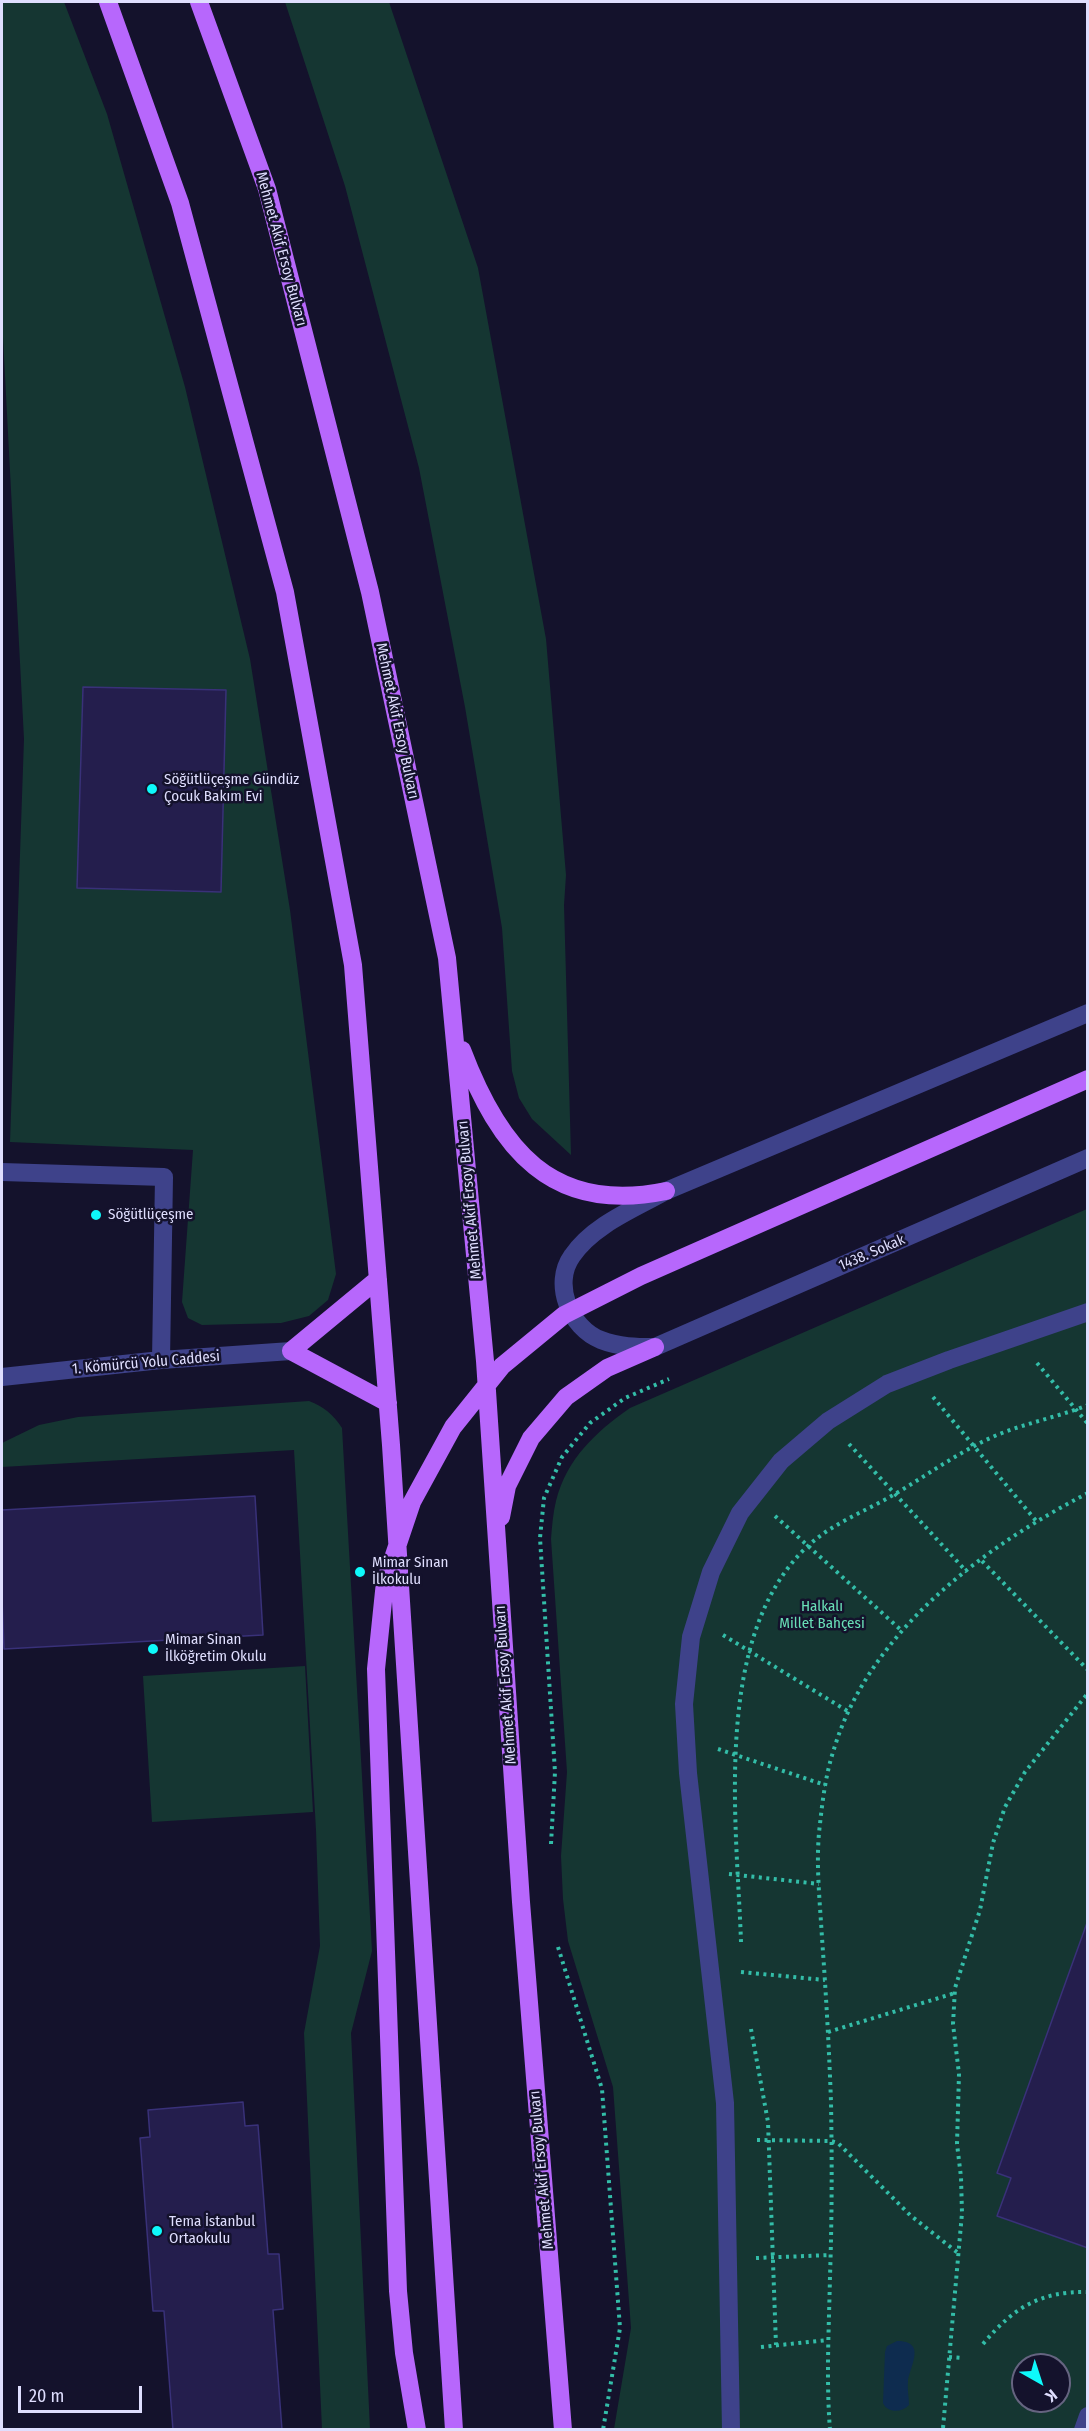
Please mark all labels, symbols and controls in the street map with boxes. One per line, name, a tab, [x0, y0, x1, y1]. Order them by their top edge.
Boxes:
street label: Mehmet Akif Ersoy Bulvarı	[252, 170, 310, 328]
street label: Mehmet Akif Ersoy Bulvarı	[372, 641, 422, 801]
place label: Söğütlüçeşme Gündüz Çocuk Bakım Evi	[164, 771, 299, 806]
marker: Söğütlüçeşme Gündüz Çocuk Bakım Evi	[145, 782, 159, 796]
street label: Mehmet Akif Ersoy Bulvarı	[454, 1120, 486, 1280]
place label: Söğütlüçeşme	[108, 1206, 194, 1224]
marker: Söğütlüçeşme	[89, 1208, 103, 1222]
street label: 1438. Sokak	[836, 1231, 908, 1275]
street label: 1. Kömürcü Yolu Caddesi	[71, 1348, 221, 1378]
place label: Mimar Sinan İlkokulu	[372, 1554, 448, 1589]
marker: Mimar Sinan İlkokulu	[353, 1565, 367, 1579]
park label: Halkalı Millet Bahçesi	[779, 1598, 865, 1633]
street label: Mehmet Akif Ersoy Bulvarı	[491, 1605, 521, 1765]
place label: Mimar Sinan İlköğretim Okulu	[165, 1631, 267, 1666]
marker: Mimar Sinan İlköğretim Okulu	[146, 1642, 160, 1656]
street label: Mehmet Akif Ersoy Bulvarı	[526, 2090, 558, 2250]
place label: Tema İstanbul Ortaokulu	[169, 2213, 255, 2248]
marker: Tema İstanbul Ortaokulu	[150, 2224, 164, 2238]
north arrow	[1011, 2353, 1071, 2413]
scale bar	[21, 2374, 146, 2412]
text: 20 m	[29, 2385, 64, 2407]
text: K	[1042, 2386, 1061, 2406]

